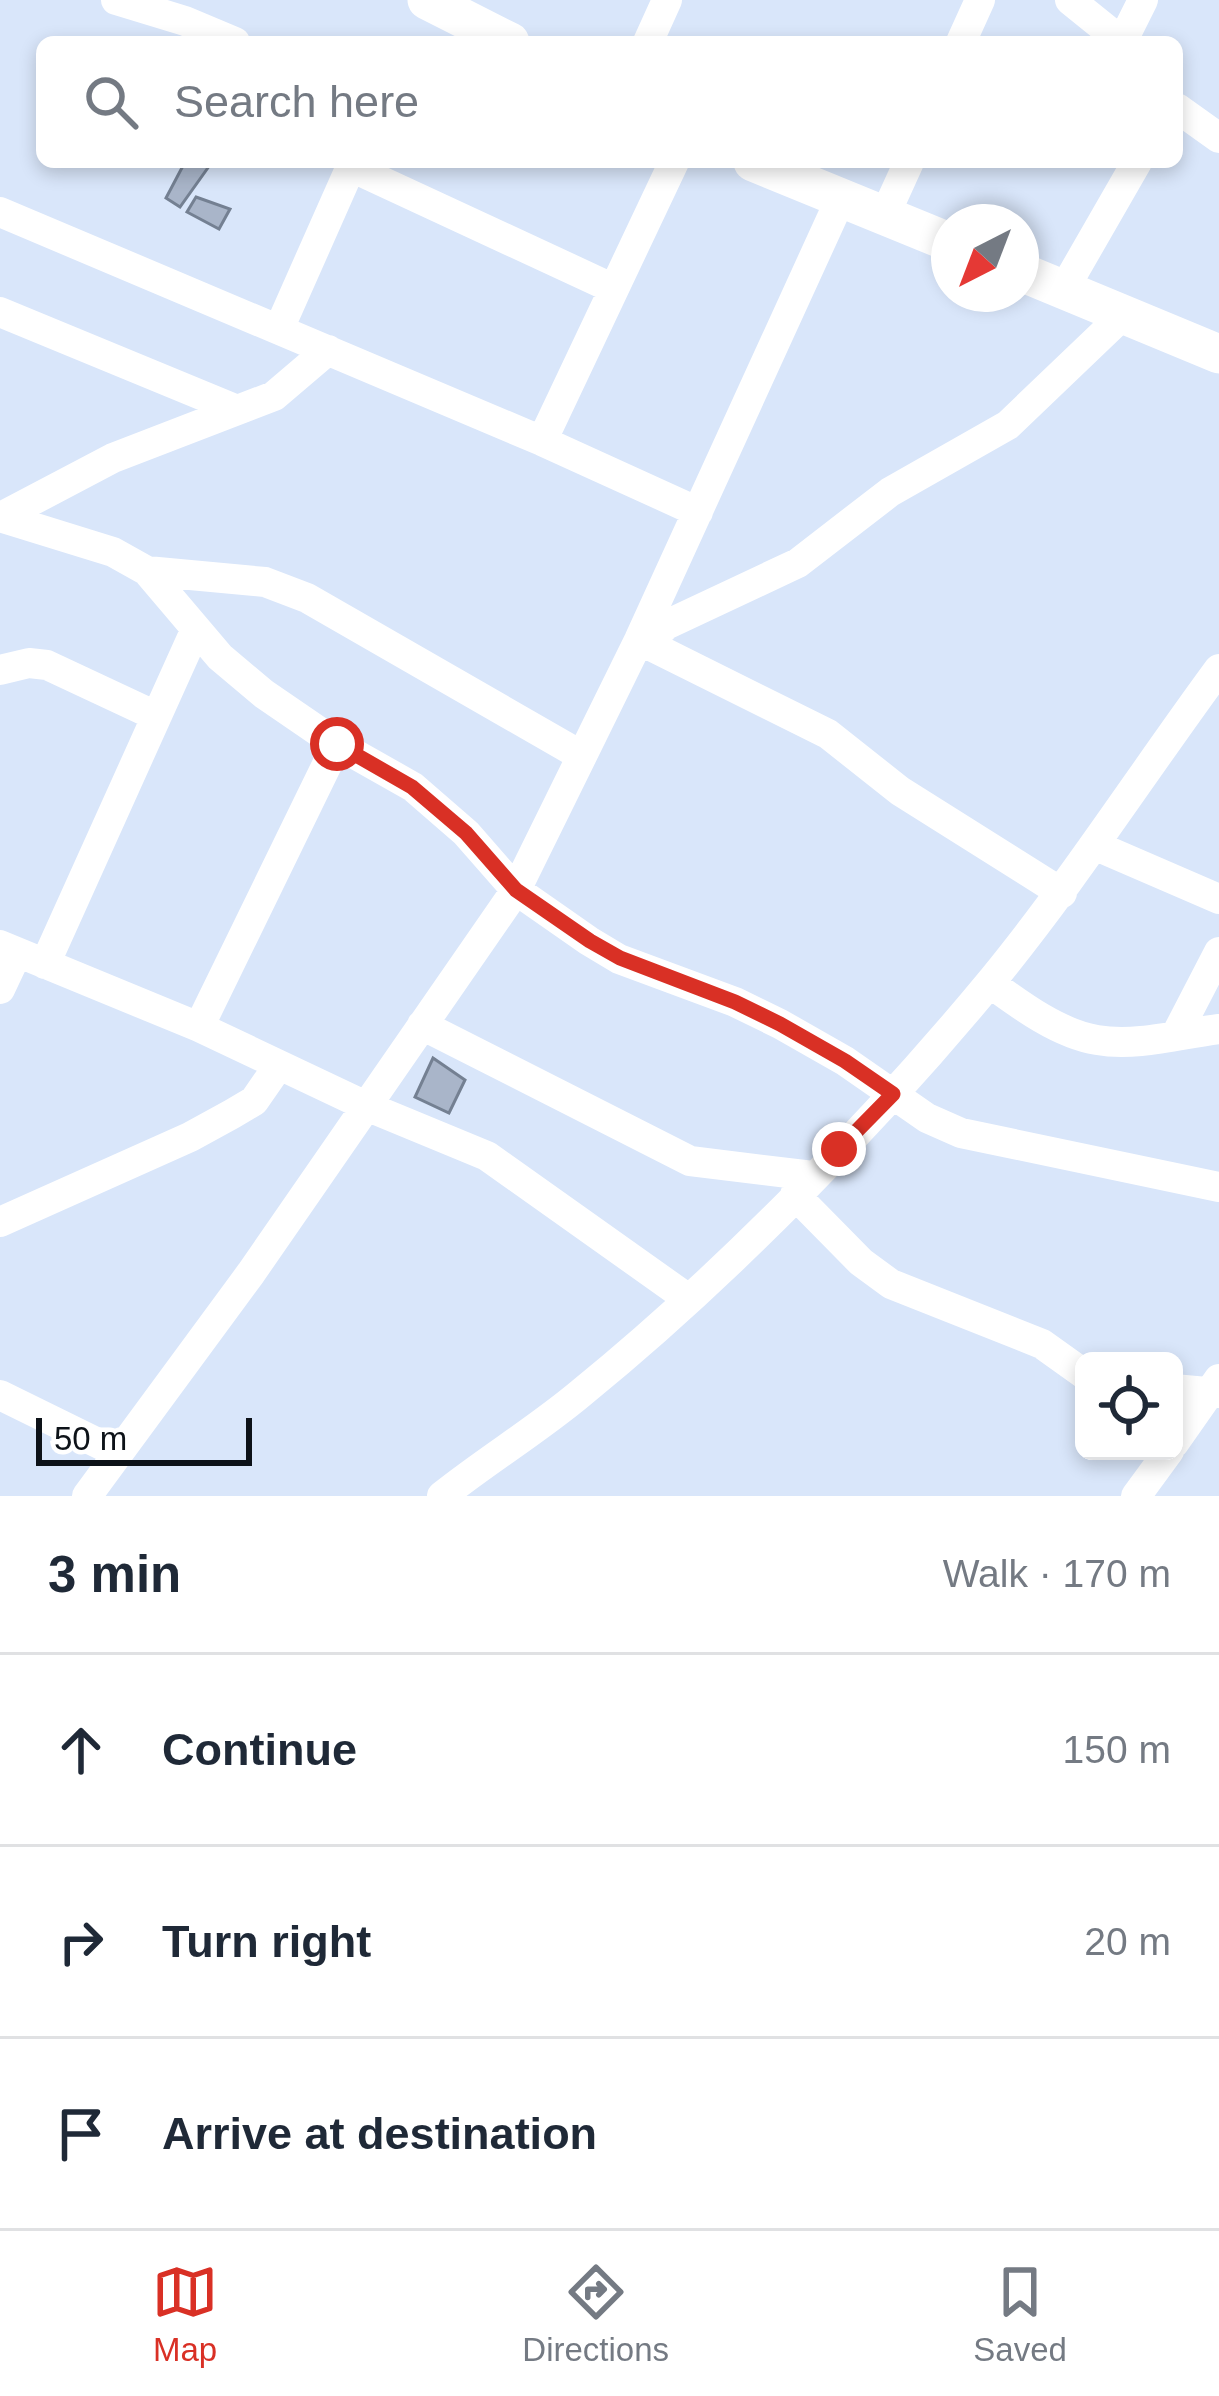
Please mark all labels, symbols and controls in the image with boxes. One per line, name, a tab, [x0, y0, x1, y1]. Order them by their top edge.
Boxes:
search box	[36, 36, 1183, 168]
icon: search	[78, 69, 144, 135]
text: Search here	[174, 76, 419, 127]
north arrow	[931, 204, 1039, 312]
route start	[310, 717, 364, 771]
route end	[812, 1122, 866, 1176]
map controls	[1075, 1352, 1183, 1460]
button: locate	[1075, 1352, 1183, 1460]
scale bar	[36, 1412, 252, 1465]
text: 50 m	[54, 1420, 127, 1457]
text: 3 min	[48, 1546, 181, 1603]
text: Walk · 170 m	[943, 1552, 1171, 1595]
icon: ahead	[48, 1717, 114, 1783]
text: Continue	[162, 1724, 357, 1775]
text: 150 m	[1063, 1728, 1171, 1771]
icon: right	[48, 1909, 114, 1975]
text: Turn right	[162, 1916, 371, 1967]
text: 20 m	[1084, 1920, 1171, 1963]
icon: arrive	[48, 2101, 114, 2167]
text: Arrive at destination	[162, 2108, 597, 2159]
tab: Map	[152, 2259, 218, 2369]
tab: Directions	[522, 2259, 669, 2369]
tab: Saved	[973, 2259, 1067, 2369]

